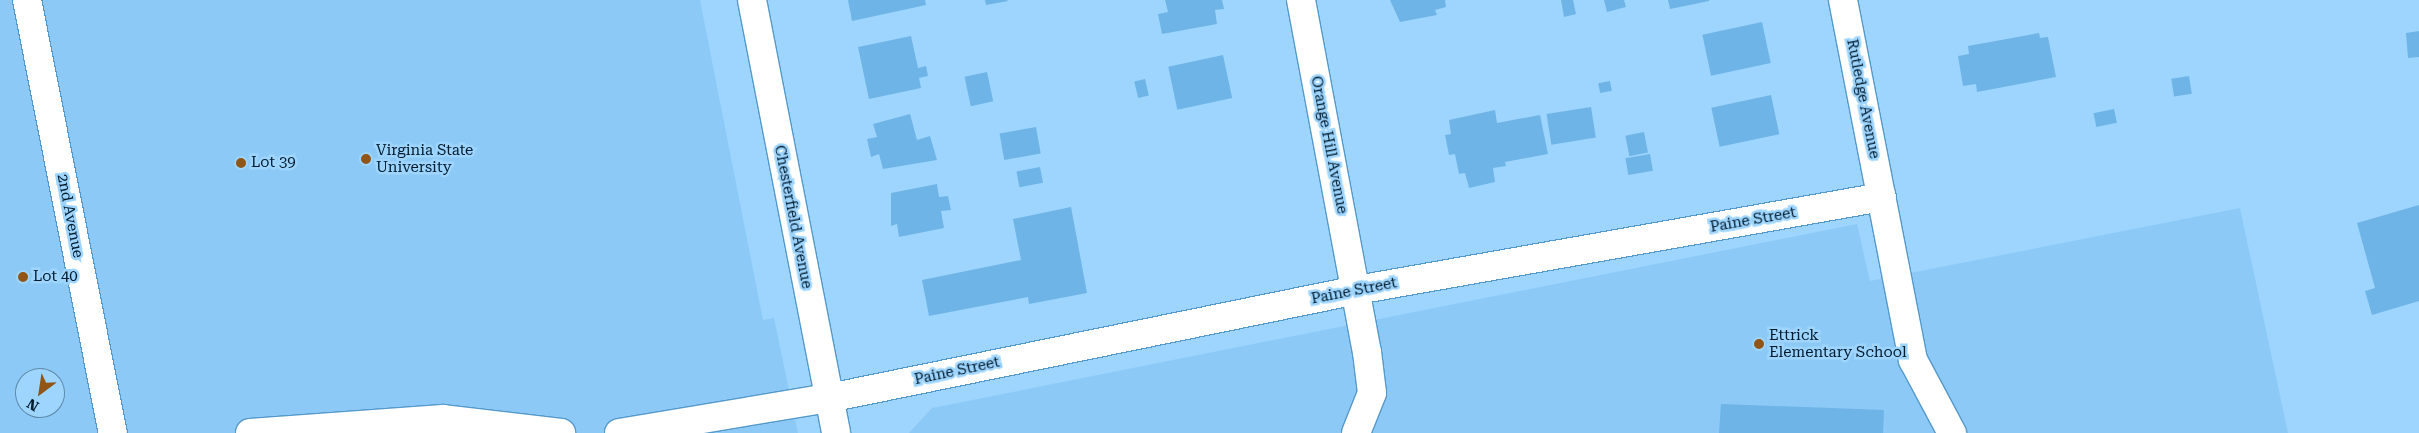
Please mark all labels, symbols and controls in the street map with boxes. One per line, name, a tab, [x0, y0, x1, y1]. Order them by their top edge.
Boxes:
street label: Rutledge Avenue	[1843, 38, 1883, 160]
street label: Orange Hill Avenue	[1307, 75, 1351, 215]
place label: Virginia State University	[376, 141, 473, 176]
street label: Chesterfield Avenue	[770, 144, 816, 290]
marker: Virginia State University	[360, 153, 372, 165]
place label: Lot 39	[251, 154, 296, 172]
marker: Lot 39	[235, 157, 247, 169]
street label: 2nd Avenue	[53, 172, 87, 260]
street label: Paine Street	[1709, 204, 1797, 236]
place label: Lot 40	[33, 268, 78, 286]
marker: Lot 40	[17, 271, 29, 283]
street label: Paine Street	[1310, 274, 1398, 308]
place label: Ettrick Elementary School	[1769, 326, 1907, 361]
marker: Ettrick Elementary School	[1753, 338, 1765, 350]
street label: Paine Street	[913, 353, 1001, 389]
north arrow	[15, 368, 65, 418]
text: N	[24, 395, 42, 415]

